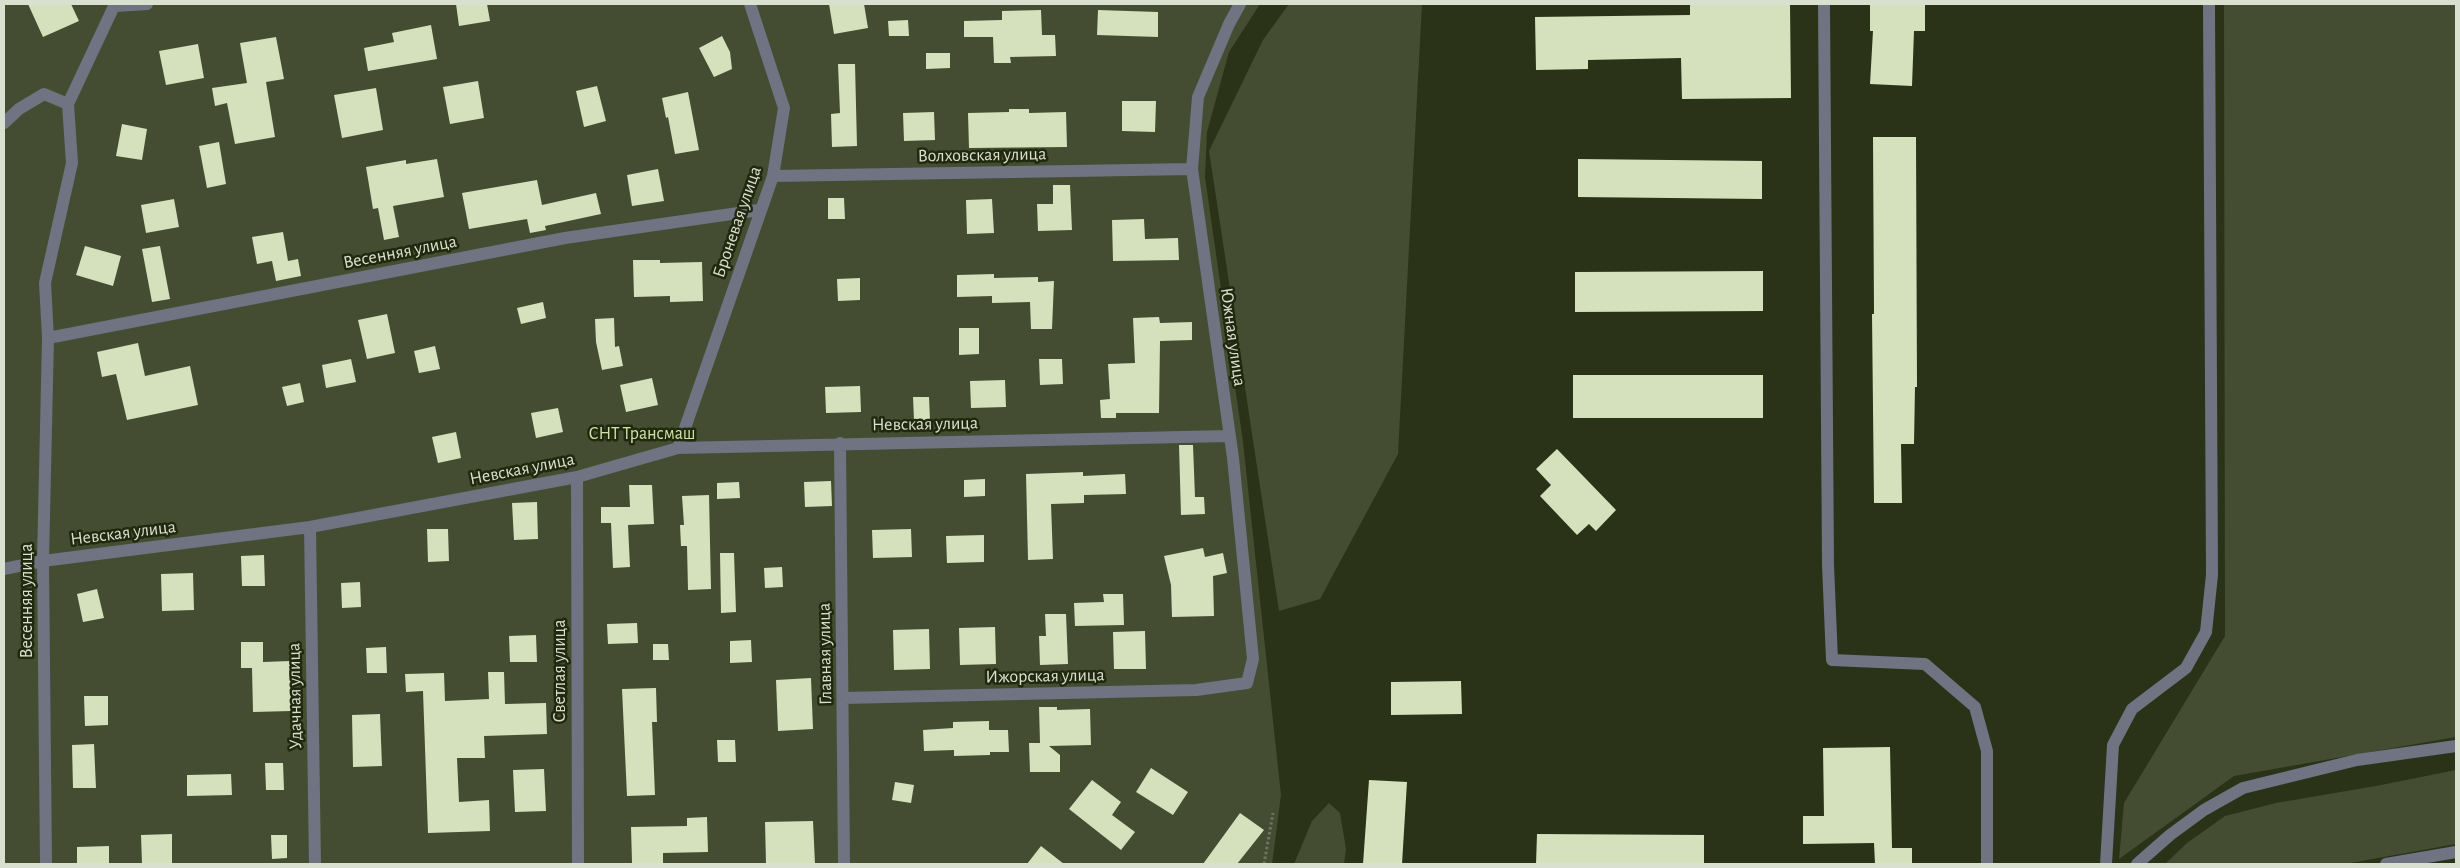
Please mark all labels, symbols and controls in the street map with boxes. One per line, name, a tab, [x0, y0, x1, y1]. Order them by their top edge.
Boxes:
street label: Волховская улица	[917, 143, 1047, 167]
street label: Броневая улица	[708, 163, 766, 281]
street label: Весенняя улица	[341, 230, 459, 274]
street label: Южная улица	[1215, 286, 1251, 388]
street label: Невская улица	[872, 412, 978, 436]
park label: СНТ Трансмаш	[588, 423, 696, 445]
street label: Невская улица	[468, 448, 576, 490]
street label: Невская улица	[69, 516, 177, 550]
street label: Весенняя улица	[16, 543, 38, 659]
street label: Главная улица	[813, 603, 837, 705]
street label: Светлая улица	[549, 619, 571, 723]
street label: Удачная улица	[283, 643, 307, 749]
street label: Ижорская улица	[985, 664, 1105, 688]

